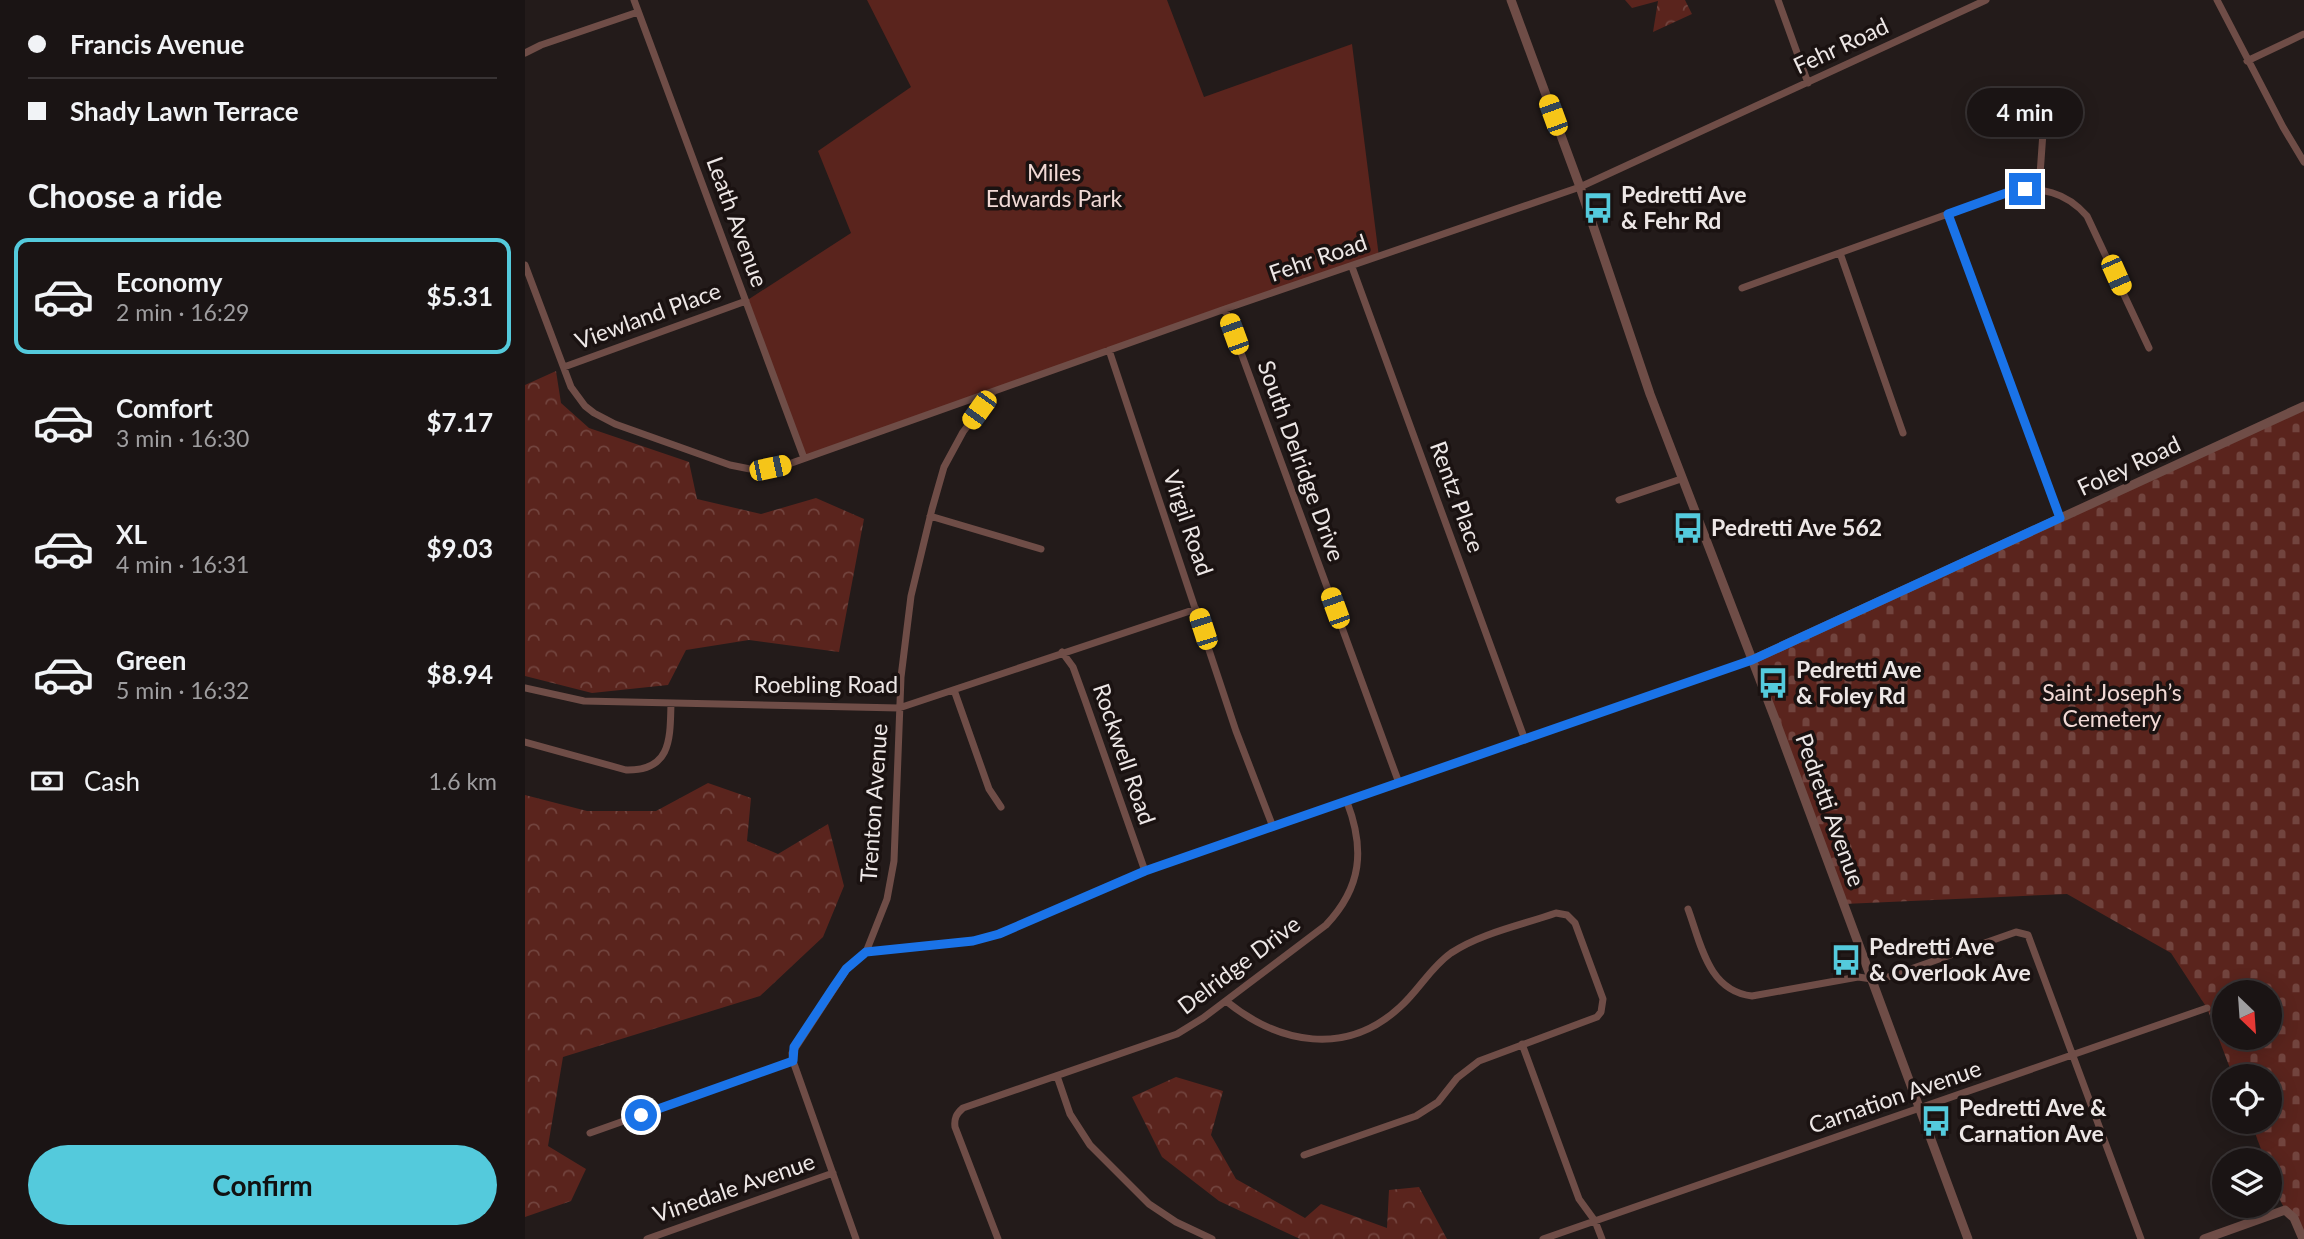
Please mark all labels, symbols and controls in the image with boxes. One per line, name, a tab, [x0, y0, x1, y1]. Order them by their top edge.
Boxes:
street label: Fehr Road	[1789, 11, 1893, 79]
text: Francis Avenue	[70, 28, 244, 60]
callout: 4 min	[1967, 88, 2083, 136]
car	[1536, 92, 1571, 138]
text: Shady Lawn Terrace	[70, 95, 299, 127]
text: 4 min	[1996, 98, 2054, 126]
street label: Leath Avenue	[701, 153, 774, 291]
park label: Miles Edwards Park	[986, 158, 1123, 212]
route end	[2009, 173, 2041, 205]
text: Choose a ride	[28, 176, 222, 215]
place label: Pedretti Ave & Fehr Rd	[1621, 180, 1747, 234]
bus stop icon: Pedretti Ave & Fehr Rd	[1581, 191, 1615, 225]
street label: Fehr Road	[1265, 227, 1370, 287]
car	[2098, 252, 2135, 298]
icon: car	[32, 265, 95, 328]
text: Economy	[116, 266, 222, 298]
street label: Viewland Place	[571, 276, 724, 354]
text: $5.31	[427, 280, 493, 312]
text: 2 min · 16:29	[116, 298, 249, 326]
car	[1217, 311, 1252, 357]
street label: South Delridge Drive	[1253, 356, 1351, 565]
car	[959, 387, 1000, 433]
icon: car	[32, 391, 95, 454]
text: Comfort	[116, 392, 213, 424]
text: $7.17	[427, 406, 493, 438]
text: 3 min · 16:30	[116, 424, 249, 452]
street label: Foley Road	[2073, 429, 2185, 501]
street label: Rentz Place	[1425, 437, 1491, 556]
car	[748, 453, 793, 483]
street label: Virgil Road	[1158, 467, 1220, 579]
bus stop icon: Pedretti Ave 562	[1671, 511, 1705, 545]
place label: Pedretti Ave 562	[1711, 513, 1882, 541]
icon: car	[32, 517, 95, 580]
text: XL	[116, 518, 147, 550]
text: $9.03	[427, 532, 493, 564]
text: 4 min · 16:31	[116, 550, 249, 578]
car	[1318, 585, 1353, 631]
car	[1187, 606, 1220, 652]
icon: car	[32, 643, 95, 706]
text: Green	[116, 644, 186, 676]
place label: Pedretti Ave & Foley Rd	[1796, 655, 1922, 709]
text: $8.94	[427, 658, 493, 690]
bus stop icon: Pedretti Ave & Foley Rd	[1756, 666, 1790, 700]
street label: Roebling Road	[754, 670, 898, 698]
text: 5 min · 16:32	[116, 676, 249, 704]
park label: Saint Joseph’s Cemetery	[2042, 678, 2182, 732]
street label: Rockwell Road	[1088, 680, 1162, 828]
street label: Trenton Avenue	[853, 723, 893, 883]
street label: Pedretti Avenue	[1790, 729, 1872, 890]
icon: cash	[28, 762, 66, 800]
text: Cash	[84, 765, 140, 797]
text: 1.6 km	[428, 767, 497, 795]
street label: Delridge Drive	[1172, 909, 1305, 1019]
place label: Pedretti Ave & Overlook Ave	[1869, 932, 2031, 986]
bus stop icon: Pedretti Ave & Overlook Ave	[1829, 943, 1863, 977]
north arrow	[2212, 980, 2282, 1050]
map controls	[2212, 980, 2282, 1218]
street label: Carnation Avenue	[1805, 1053, 1985, 1139]
button: locate	[2212, 1064, 2282, 1134]
place label: Pedretti Ave & Carnation Ave	[1959, 1093, 2107, 1147]
route start	[625, 1099, 657, 1131]
bus stop icon: Pedretti Ave & Carnation Ave	[1919, 1104, 1953, 1138]
button: Confirm	[28, 1145, 497, 1225]
street label: Vinedale Avenue	[649, 1146, 818, 1228]
button: layers	[2212, 1148, 2282, 1218]

